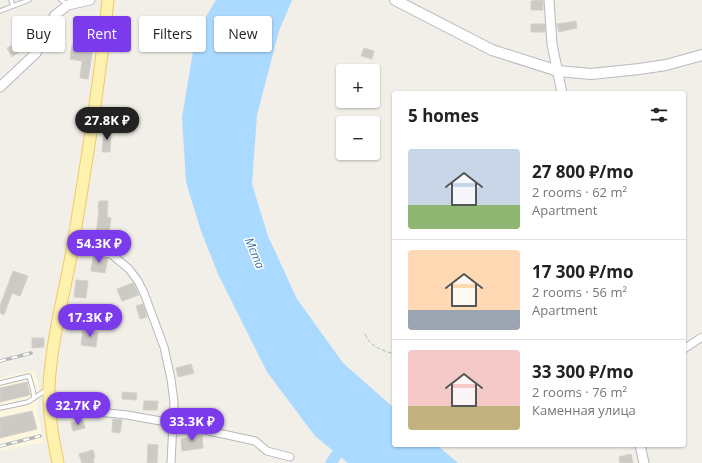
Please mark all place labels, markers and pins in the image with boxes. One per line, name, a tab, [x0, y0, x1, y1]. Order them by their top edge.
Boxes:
pin: 27.8K ₽	[70, 107, 144, 141]
pin: 54.3K ₽	[62, 230, 136, 264]
pin: 17.3K ₽	[53, 304, 127, 338]
pin: 32.7K ₽	[41, 392, 115, 426]
pin: 33.3K ₽	[155, 408, 229, 442]

